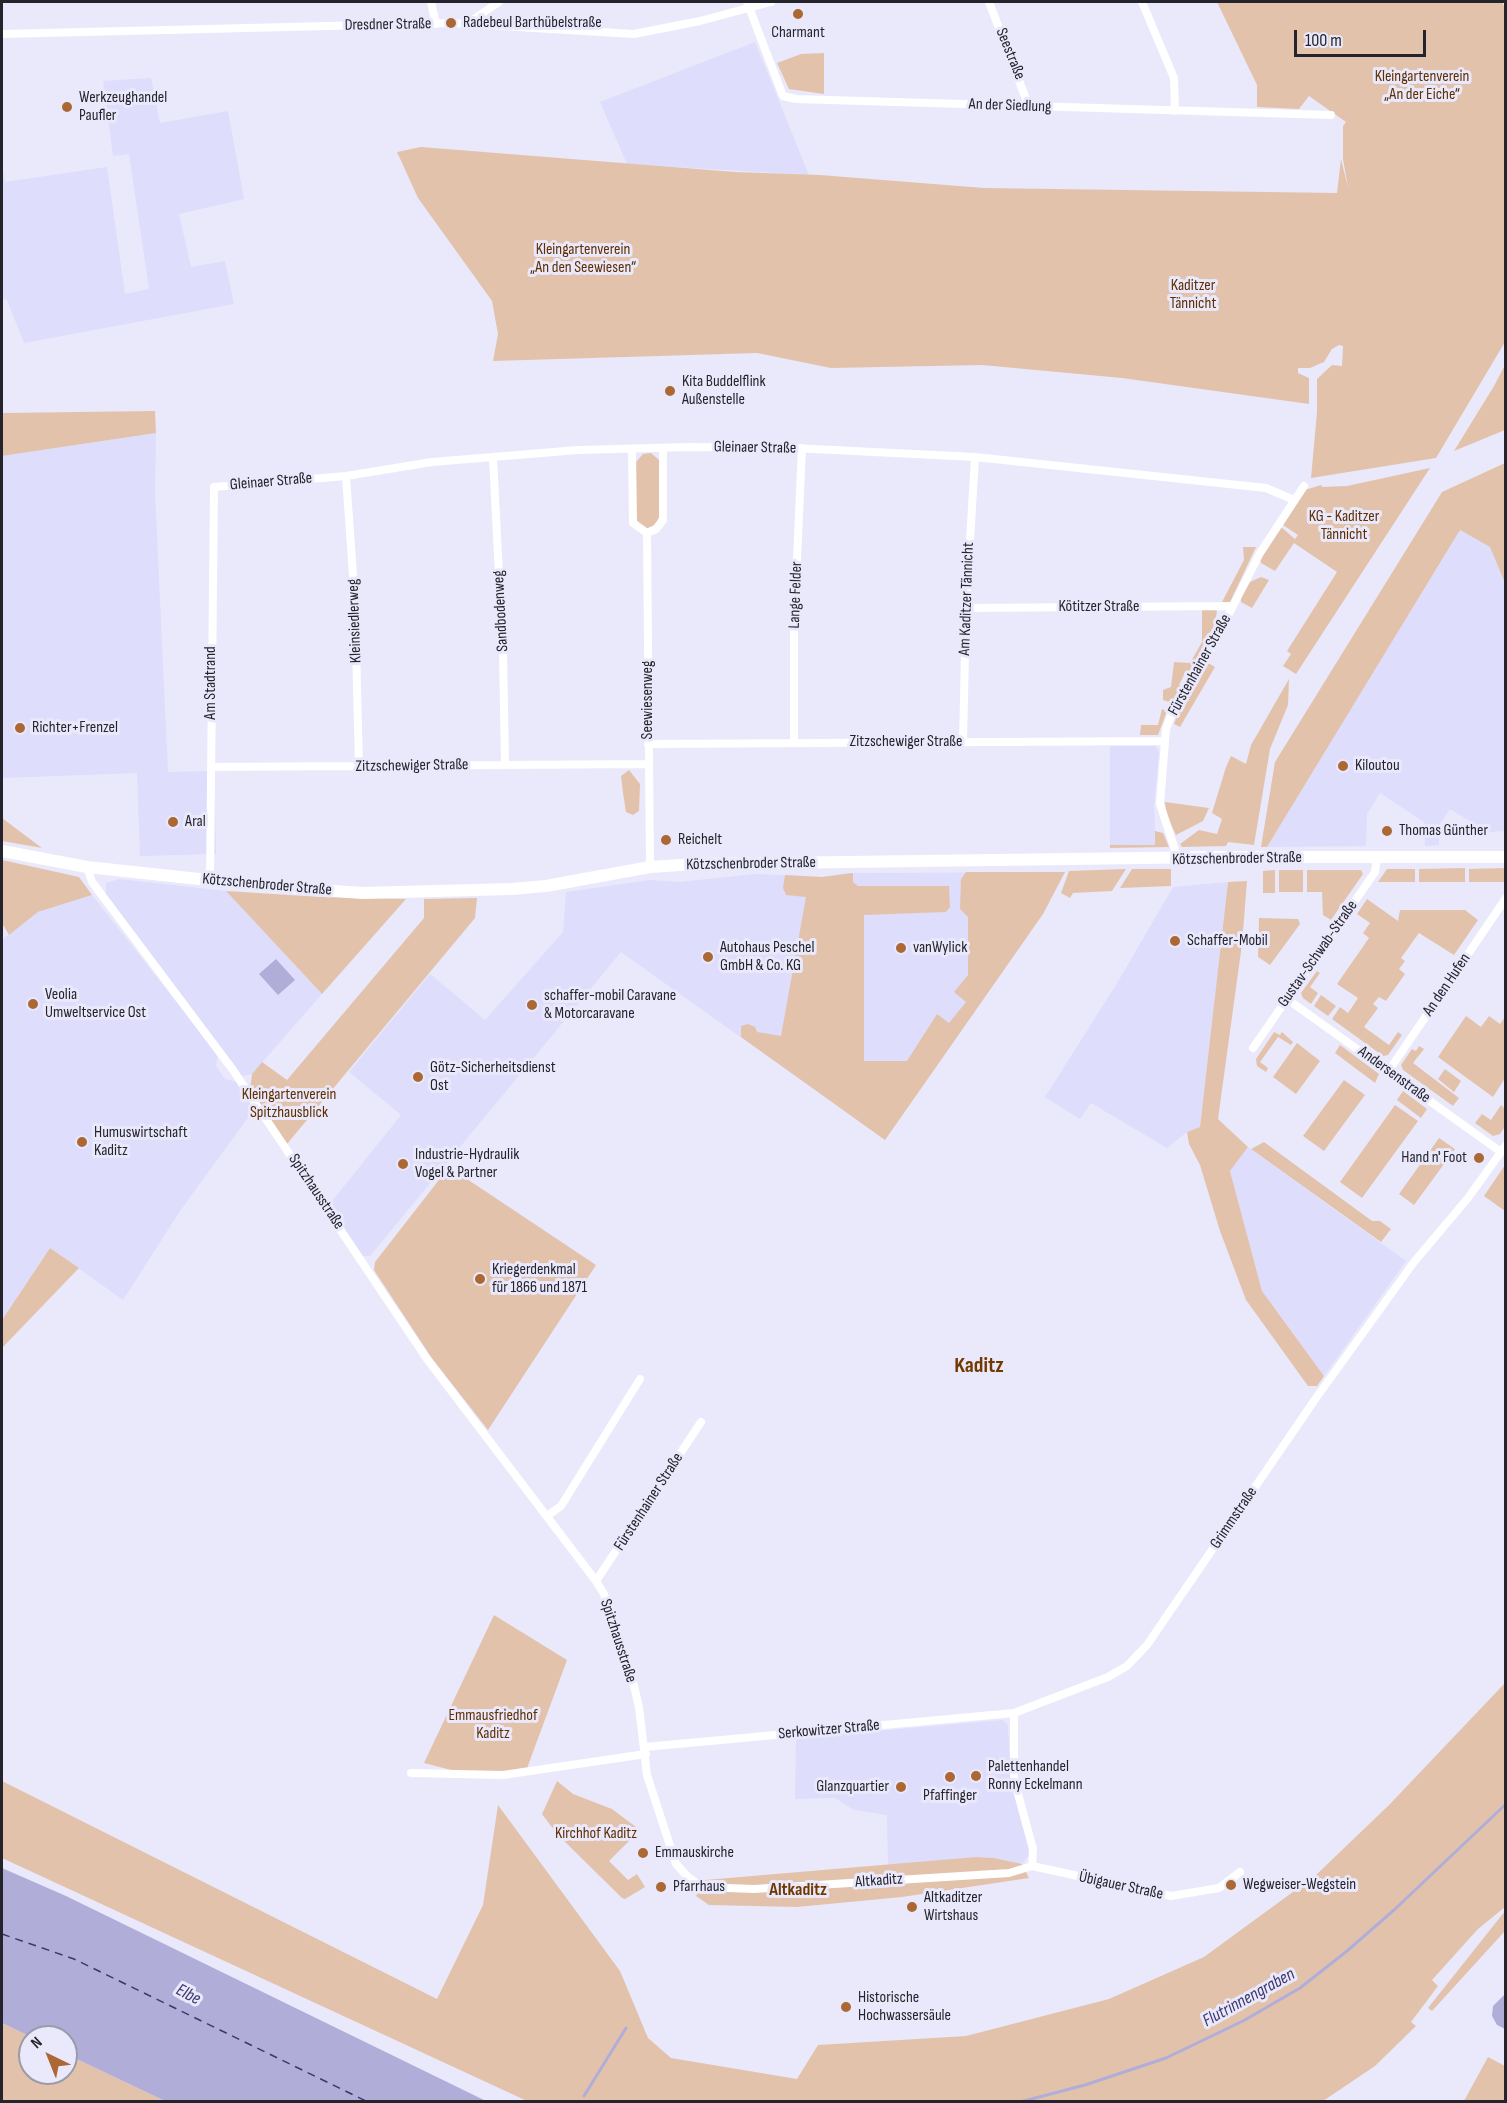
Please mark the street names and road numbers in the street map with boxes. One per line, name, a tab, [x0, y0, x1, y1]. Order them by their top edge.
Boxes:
street label: Dresdner Straße	[344, 15, 432, 35]
street label: Seestraße	[991, 25, 1029, 83]
street label: An der Siedlung	[968, 95, 1052, 117]
street label: Gleinaer Straße	[714, 438, 796, 458]
street label: Gleinaer Straße	[229, 469, 313, 495]
street label: Am Kaditzer Tännicht	[955, 542, 979, 656]
street label: Lange Felder	[785, 561, 807, 629]
street label: Sandbodenweg	[489, 570, 513, 652]
street label: Kleinsiedlerweg	[344, 579, 366, 663]
street label: Kötitzer Straße	[1059, 597, 1139, 617]
street label: Fürstenhainer Straße	[1164, 611, 1236, 719]
street label: Am Stadtrand	[201, 646, 221, 720]
street label: Seewiesenweg	[638, 661, 658, 739]
street label: Zitzschewiger Straße	[850, 732, 962, 752]
street label: Zitzschewiger Straße	[355, 755, 469, 777]
street label: Kötzschenbroder Straße	[1172, 848, 1302, 870]
street label: Kötzschenbroder Straße	[686, 853, 816, 875]
street label: Kötzschenbroder Straße	[201, 870, 333, 900]
street label: Gustav-Schwab-Straße	[1274, 897, 1362, 1011]
street label: An den Hufen	[1419, 950, 1475, 1020]
street label: Andersenstraße	[1354, 1042, 1434, 1108]
street label: Spitzhausstraße	[284, 1151, 348, 1233]
street label: Fürstenhainer Straße	[610, 1450, 688, 1554]
street label: Grimmstraße	[1206, 1483, 1262, 1553]
street label: Spitzhausstraße	[595, 1597, 641, 1685]
street label: Serkowitzer Straße	[778, 1716, 880, 1744]
street label: Übigauer Straße	[1077, 1868, 1165, 1904]
street label: Altkaditz	[855, 1870, 903, 1892]

